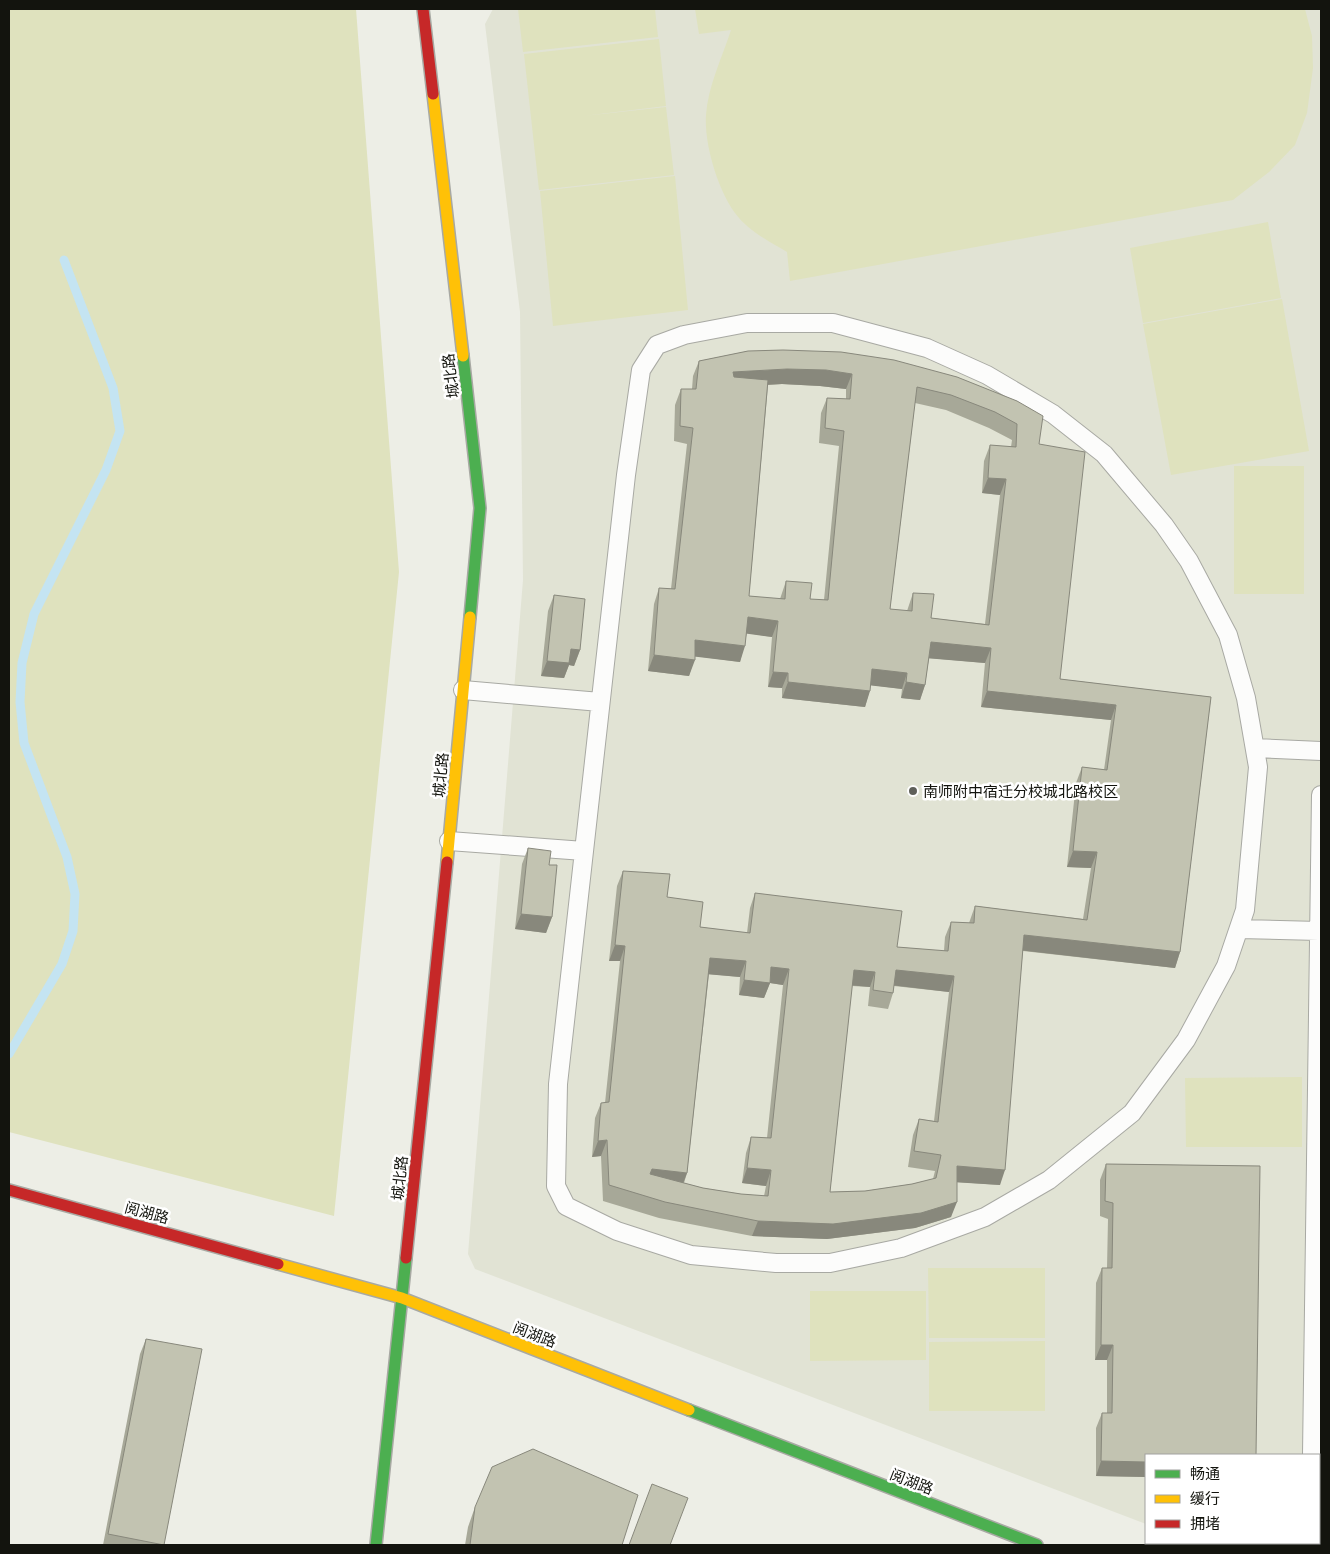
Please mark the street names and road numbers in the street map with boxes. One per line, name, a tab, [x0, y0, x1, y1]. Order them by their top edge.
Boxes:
street label: 城北路	[438, 353, 462, 399]
street label: 城北路	[429, 752, 451, 798]
street label: 城北路	[388, 1155, 410, 1201]
street label: 阅湖路	[123, 1197, 171, 1227]
street label: 阅湖路	[511, 1318, 559, 1350]
street label: 阅湖路	[888, 1465, 936, 1497]

